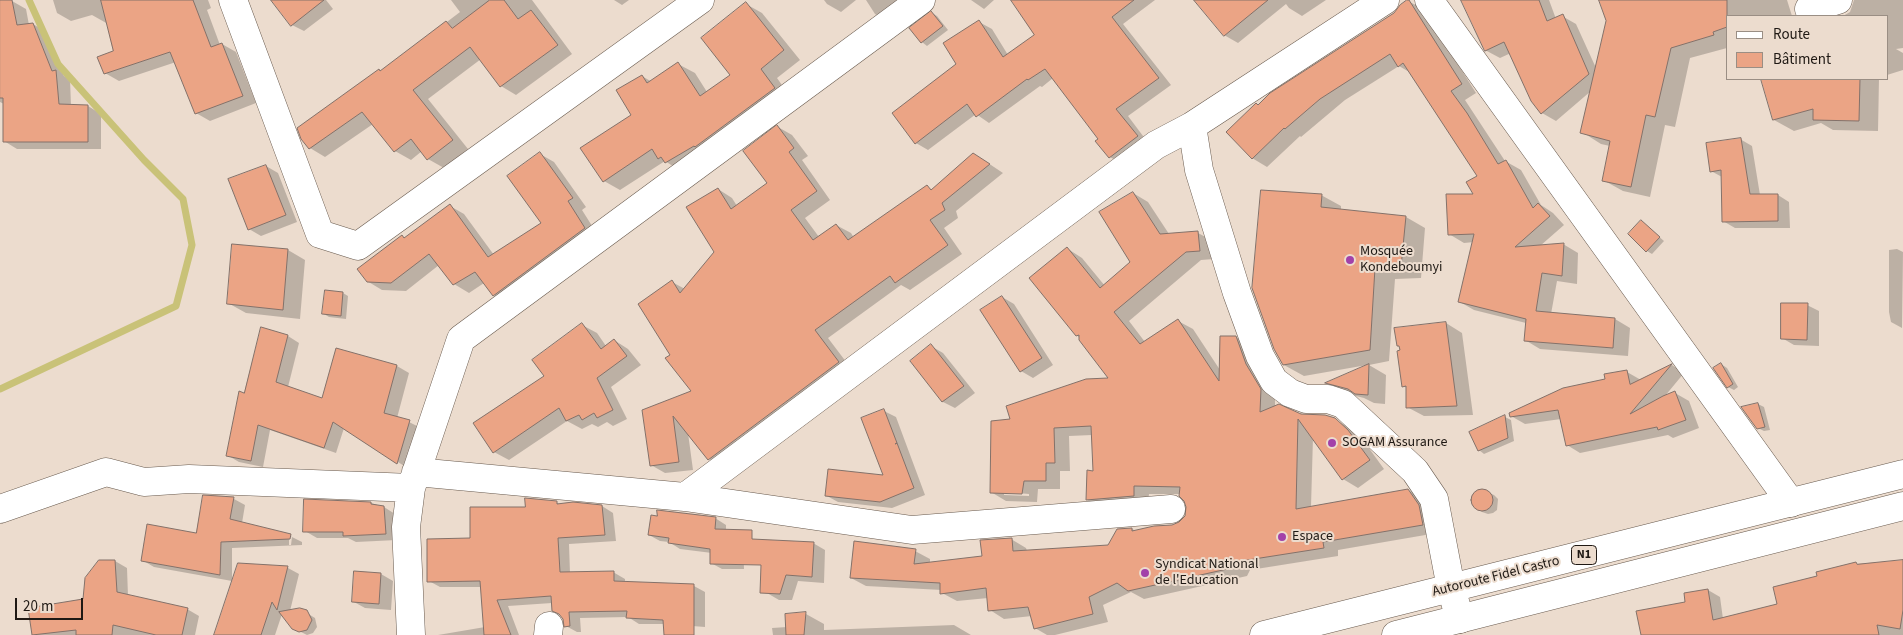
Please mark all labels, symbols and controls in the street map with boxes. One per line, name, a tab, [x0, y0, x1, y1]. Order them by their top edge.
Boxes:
legend	[1726, 15, 1888, 80]
text: Route	[1773, 24, 1810, 45]
text: Bâtiment	[1773, 49, 1831, 70]
place label: Mosquée Kondeboumyi	[1360, 244, 1442, 276]
marker: Mosquée Kondeboumyi	[1344, 254, 1356, 266]
place label: SOGAM Assurance	[1342, 435, 1447, 451]
marker: SOGAM Assurance	[1326, 437, 1338, 449]
place label: Espace	[1292, 529, 1333, 545]
marker: Espace	[1276, 531, 1288, 543]
road number: N1	[1572, 546, 1596, 564]
street label: Autoroute Fidel Castro	[1431, 553, 1561, 601]
place label: Syndicat National de l'Education	[1155, 557, 1258, 590]
marker: Syndicat National de l'Education	[1139, 567, 1151, 579]
scale bar	[18, 588, 85, 620]
text: 20 m	[23, 596, 53, 617]

